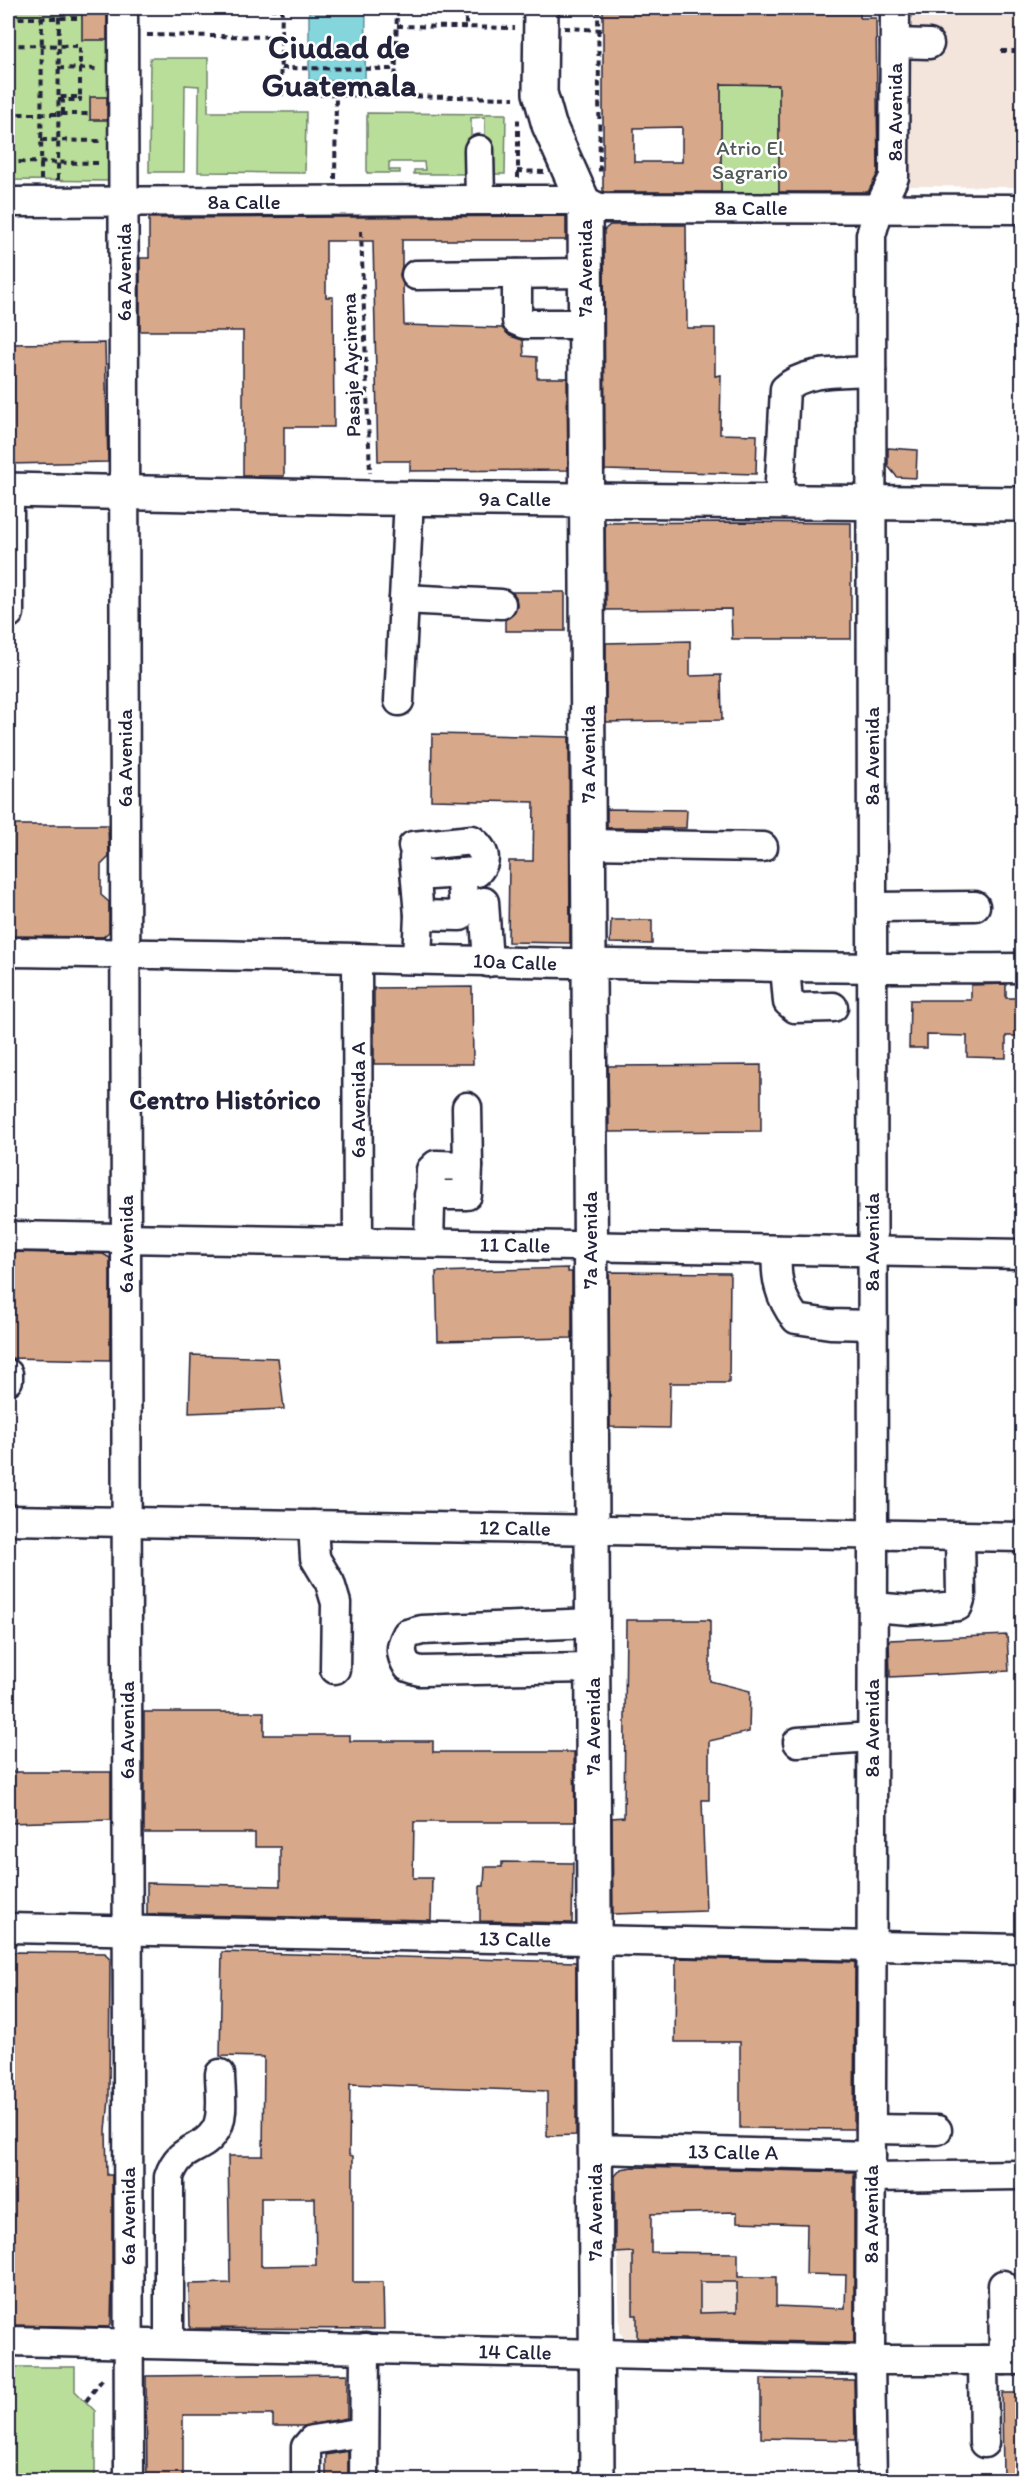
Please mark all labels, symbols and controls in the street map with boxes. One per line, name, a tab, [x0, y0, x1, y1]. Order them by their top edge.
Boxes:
district label: Ciudad de Guatemala	[262, 27, 417, 104]
street label: 8a Avenida	[882, 62, 907, 161]
park label: Atrio El Sagrario	[712, 135, 788, 184]
street label: 8a Calle	[207, 189, 281, 214]
street label: 8a Calle	[714, 195, 788, 220]
street label: 7a Avenida	[572, 219, 597, 317]
street label: 6a Avenida	[111, 223, 136, 321]
street label: Pasaje Aycinena	[335, 292, 366, 438]
street label: 9a Calle	[479, 486, 551, 511]
street label: 7a Avenida	[575, 705, 600, 803]
street label: 8a Avenida	[859, 706, 884, 805]
street label: 6a Avenida	[112, 709, 137, 807]
street label: 10a Calle	[473, 948, 558, 975]
street label: 6a Avenida A	[345, 1041, 370, 1158]
district label: Centro Histórico	[129, 1083, 321, 1116]
street label: 7a Avenida	[577, 1191, 602, 1289]
street label: 8a Avenida	[859, 1192, 884, 1291]
street label: 6a Avenida	[113, 1195, 138, 1293]
street label: 11 Calle	[480, 1231, 550, 1258]
street label: 12 Calle	[479, 1514, 551, 1541]
street label: 7a Avenida	[580, 1677, 605, 1775]
street label: 8a Avenida	[859, 1678, 884, 1777]
street label: 6a Avenida	[114, 1681, 139, 1779]
street label: 13 Calle	[479, 1925, 551, 1952]
street label: 13 Calle A	[688, 2138, 779, 2165]
street label: 7a Avenida	[582, 2163, 607, 2261]
street label: 8a Avenida	[858, 2164, 883, 2263]
street label: 6a Avenida	[115, 2167, 140, 2265]
street label: 14 Calle	[478, 2338, 552, 2365]

